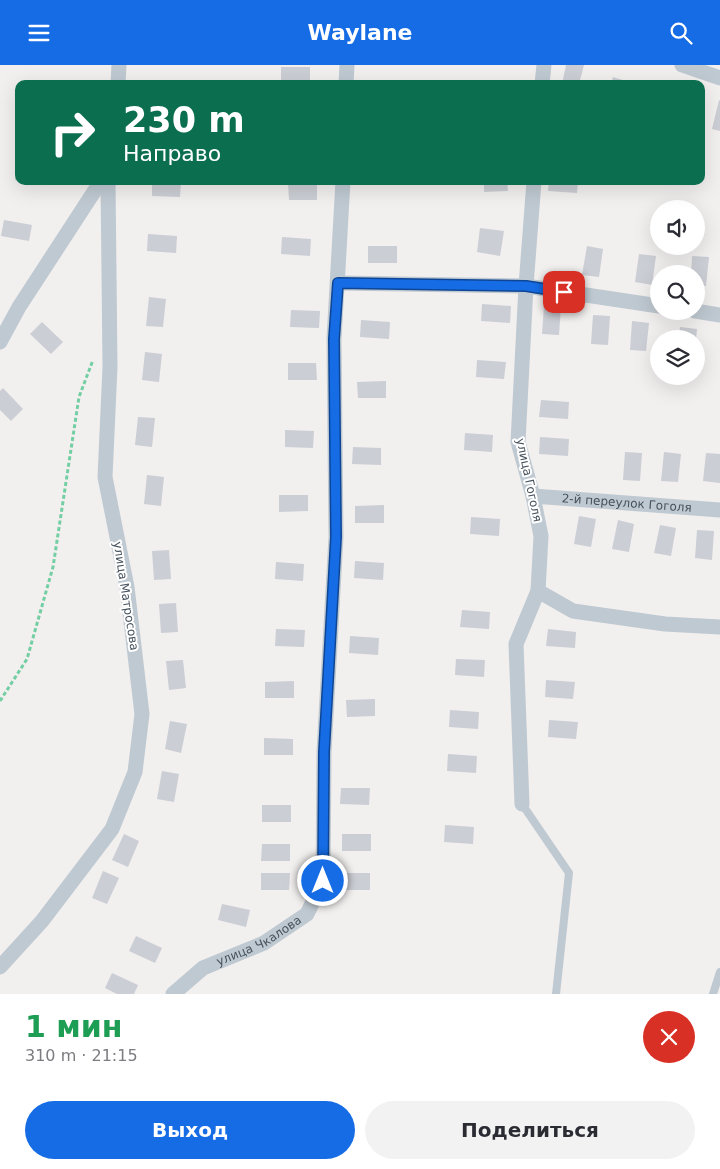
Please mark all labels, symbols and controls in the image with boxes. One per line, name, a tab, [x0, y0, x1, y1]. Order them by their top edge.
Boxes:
icon: menu	[25, 19, 53, 47]
icon: search	[667, 19, 695, 47]
text: Waylane	[308, 20, 412, 45]
icon: right	[40, 100, 105, 165]
text: 230 m	[123, 100, 245, 140]
text: Направо	[123, 141, 221, 166]
map controls	[650, 200, 705, 385]
button: sound	[650, 200, 705, 255]
button: search	[650, 265, 705, 320]
pin	[543, 271, 585, 313]
icon: arrive	[550, 278, 578, 306]
button: layers	[650, 330, 705, 385]
street label: улица Гоголя	[513, 437, 545, 523]
street label: 2-й переулок Гоголя	[561, 491, 692, 515]
street label: улица Матросова	[110, 541, 142, 651]
position arrow	[296, 854, 348, 906]
street label: улица Чкалова	[214, 913, 304, 969]
text: 1 мин	[25, 1009, 123, 1044]
button: close	[643, 1011, 695, 1063]
text: 310 m · 21:15	[25, 1046, 138, 1065]
button: Выход	[25, 1101, 355, 1159]
button: Поделиться	[365, 1101, 695, 1159]

